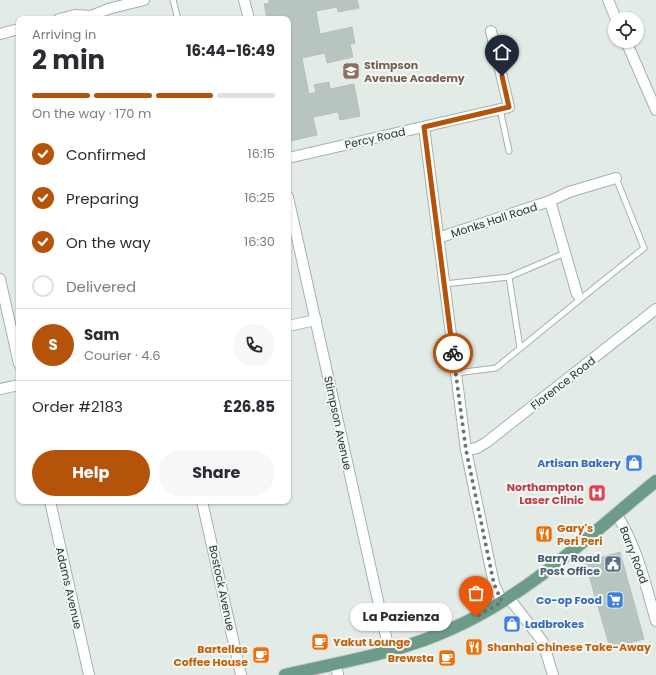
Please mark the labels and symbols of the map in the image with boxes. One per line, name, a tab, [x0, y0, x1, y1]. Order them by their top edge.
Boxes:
pin	[485, 35, 519, 76]
place label: Stimpson Avenue Academy	[364, 57, 465, 86]
school or university icon: Stimpson Avenue Academy	[341, 61, 361, 81]
street label: Percy Road	[343, 123, 407, 153]
street label: Monks Hall Road	[449, 199, 539, 241]
courier	[433, 333, 473, 373]
street label: Florence Road	[527, 353, 599, 413]
street label: Stimpson Avenue	[320, 374, 356, 472]
shop icon: Artisan Bakery	[624, 453, 644, 473]
place label: Artisan Bakery	[537, 455, 621, 471]
place label: Northampton Laser Clinic	[507, 479, 584, 508]
hospital icon: Northampton Laser Clinic	[587, 483, 607, 503]
place label: Gary's Peri Peri	[557, 520, 603, 549]
restaurant icon: Gary's Peri Peri	[534, 524, 554, 544]
street label: Barry Road	[616, 524, 652, 586]
street label: Bostock Avenue	[205, 544, 239, 632]
street label: Adams Avenue	[52, 545, 86, 631]
place label: Barry Road Post Office	[537, 550, 600, 579]
public building icon: Barry Road Post Office	[603, 554, 623, 574]
pin	[459, 576, 493, 617]
supermarket icon: Co-op Food	[605, 590, 625, 610]
place label: Co-op Food	[536, 592, 602, 608]
callout: La Pazienza	[350, 603, 452, 631]
shop icon: Ladbrokes	[502, 614, 522, 634]
place label: Ladbrokes	[525, 616, 584, 632]
cafe icon: Yakut Lounge	[310, 632, 330, 652]
place label: Yakut Lounge	[333, 634, 410, 650]
restaurant icon: Shanhai Chinese Take-Away	[464, 637, 484, 657]
place label: Shanhai Chinese Take-Away	[487, 639, 651, 655]
place label: Bartellas Coffee House	[173, 641, 248, 670]
cafe icon: Bartellas Coffee House	[251, 645, 271, 665]
cafe icon: Brewsta	[437, 648, 457, 668]
place label: Brewsta	[388, 650, 434, 666]

